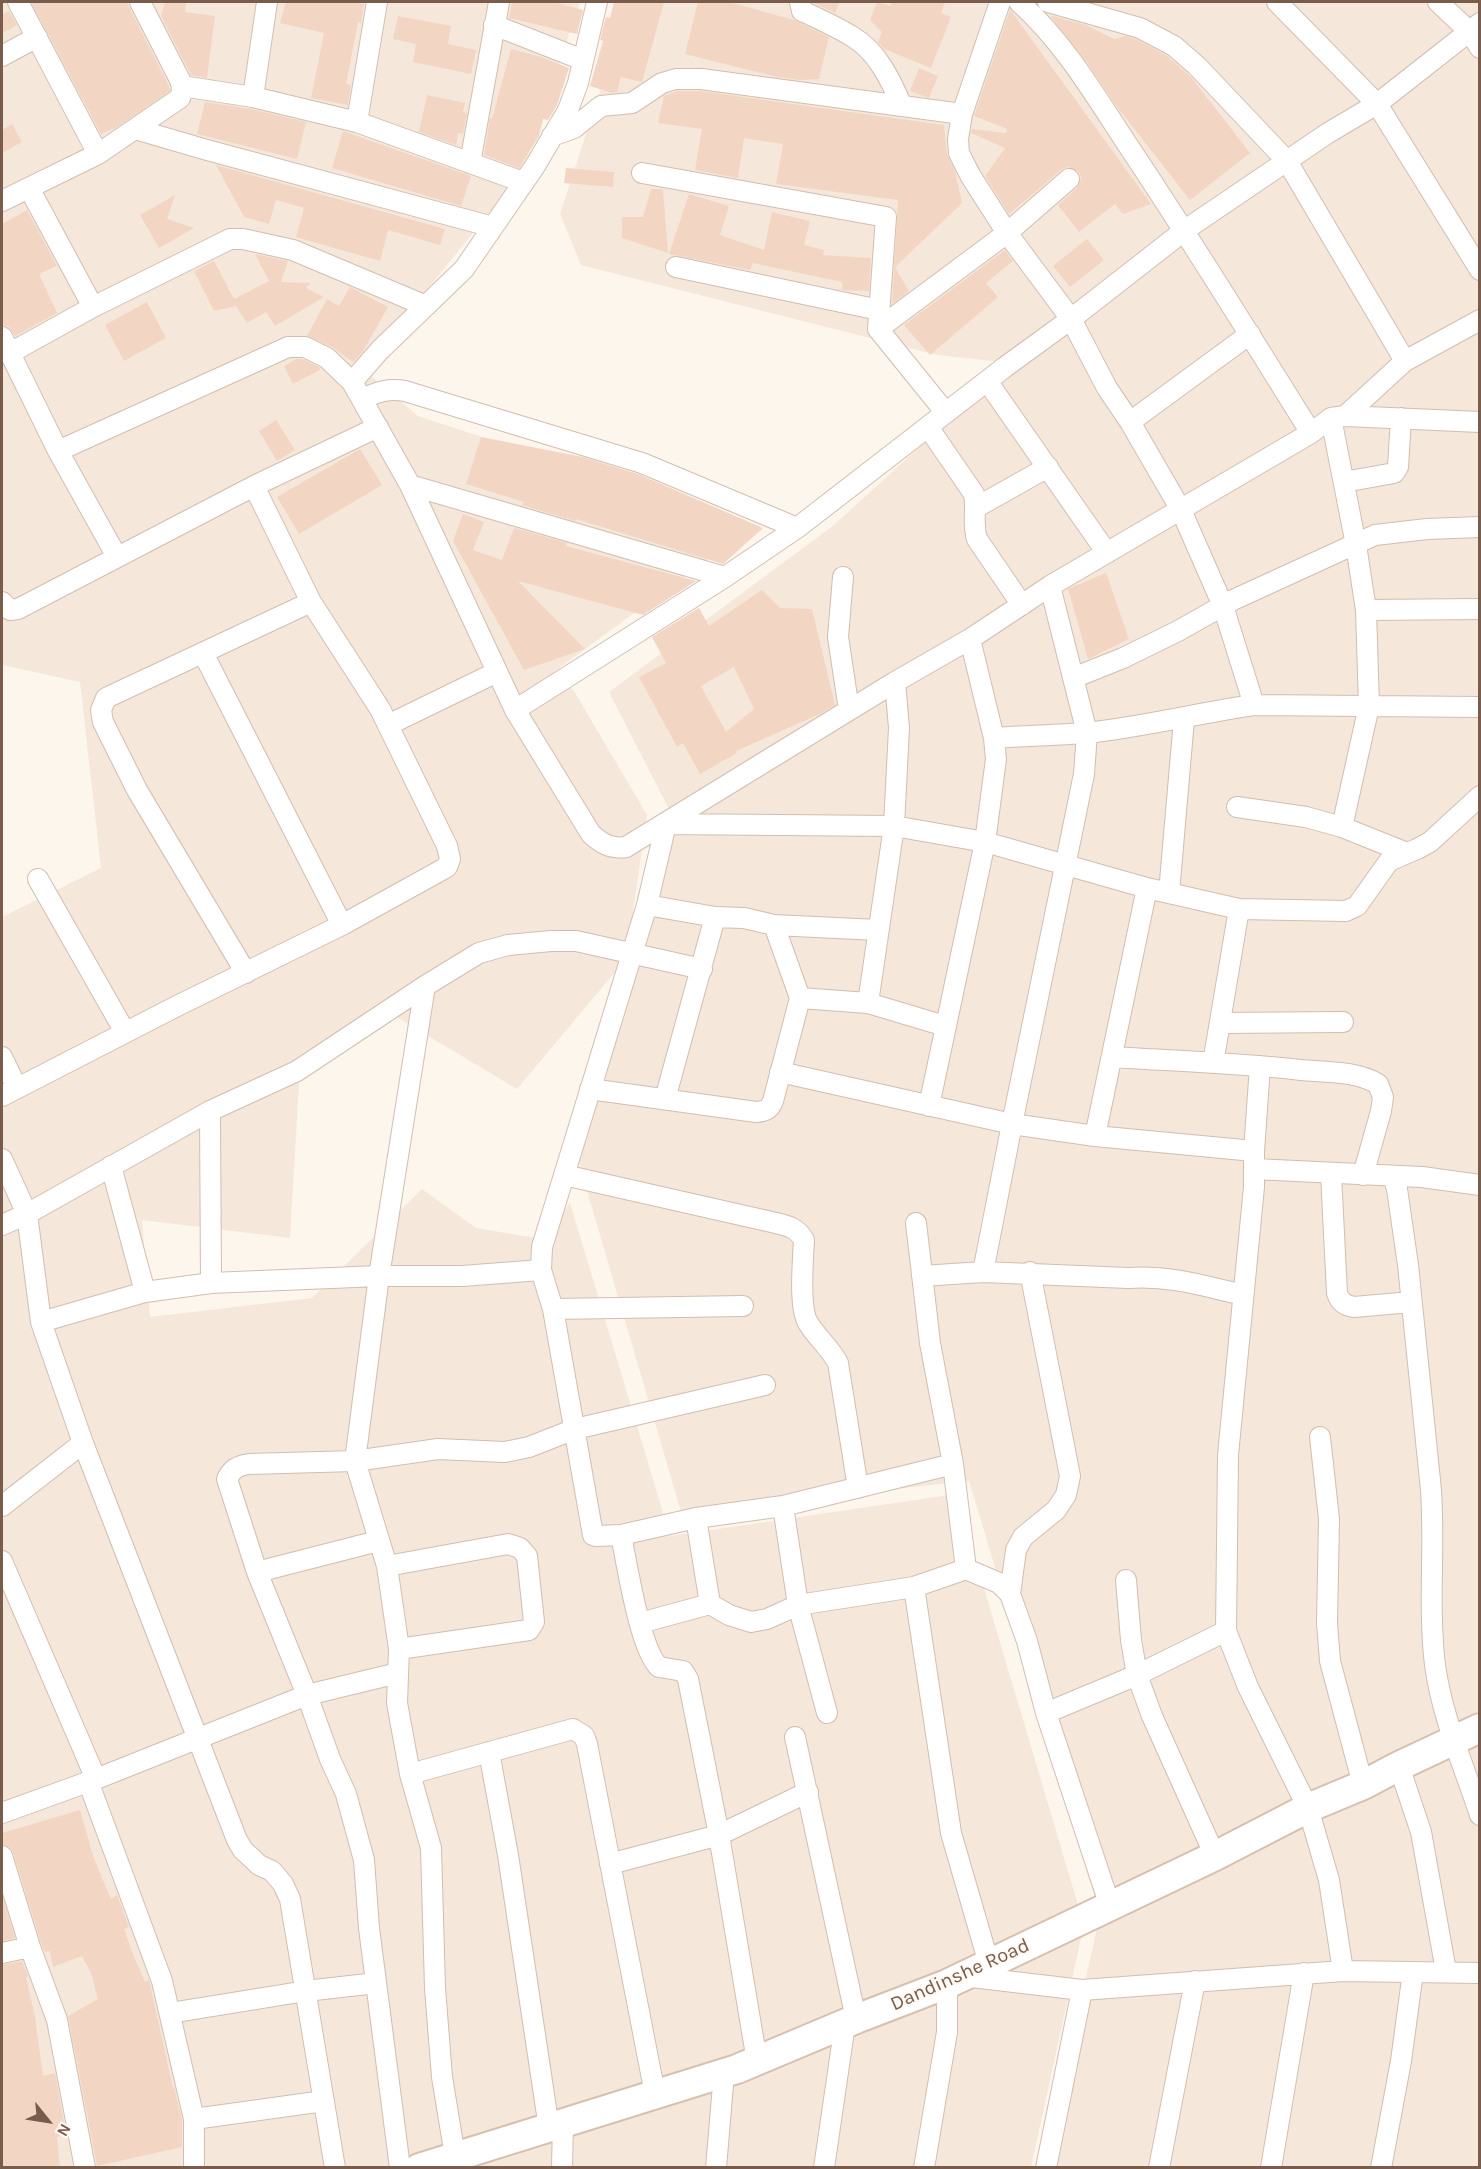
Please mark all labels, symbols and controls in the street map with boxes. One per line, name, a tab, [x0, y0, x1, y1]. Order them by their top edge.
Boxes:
street label: Dandinshe Road	[887, 1934, 1033, 2016]
north arrow	[18, 2091, 78, 2151]
text: N	[53, 2121, 75, 2140]

